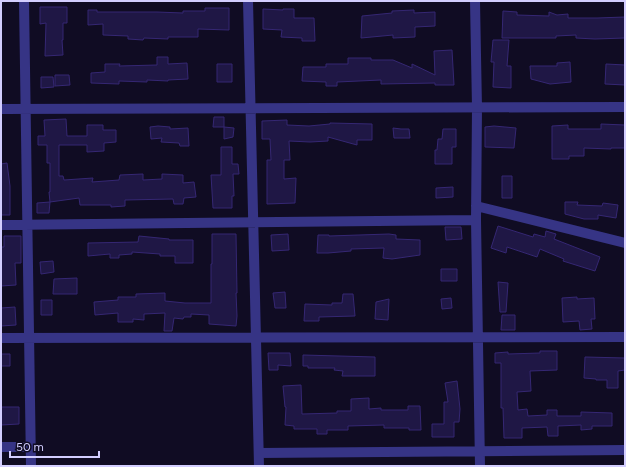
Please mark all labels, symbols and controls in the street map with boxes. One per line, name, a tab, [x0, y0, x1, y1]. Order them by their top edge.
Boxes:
scale bar	[10, 433, 99, 459]
text: 50 m	[16, 440, 44, 454]

